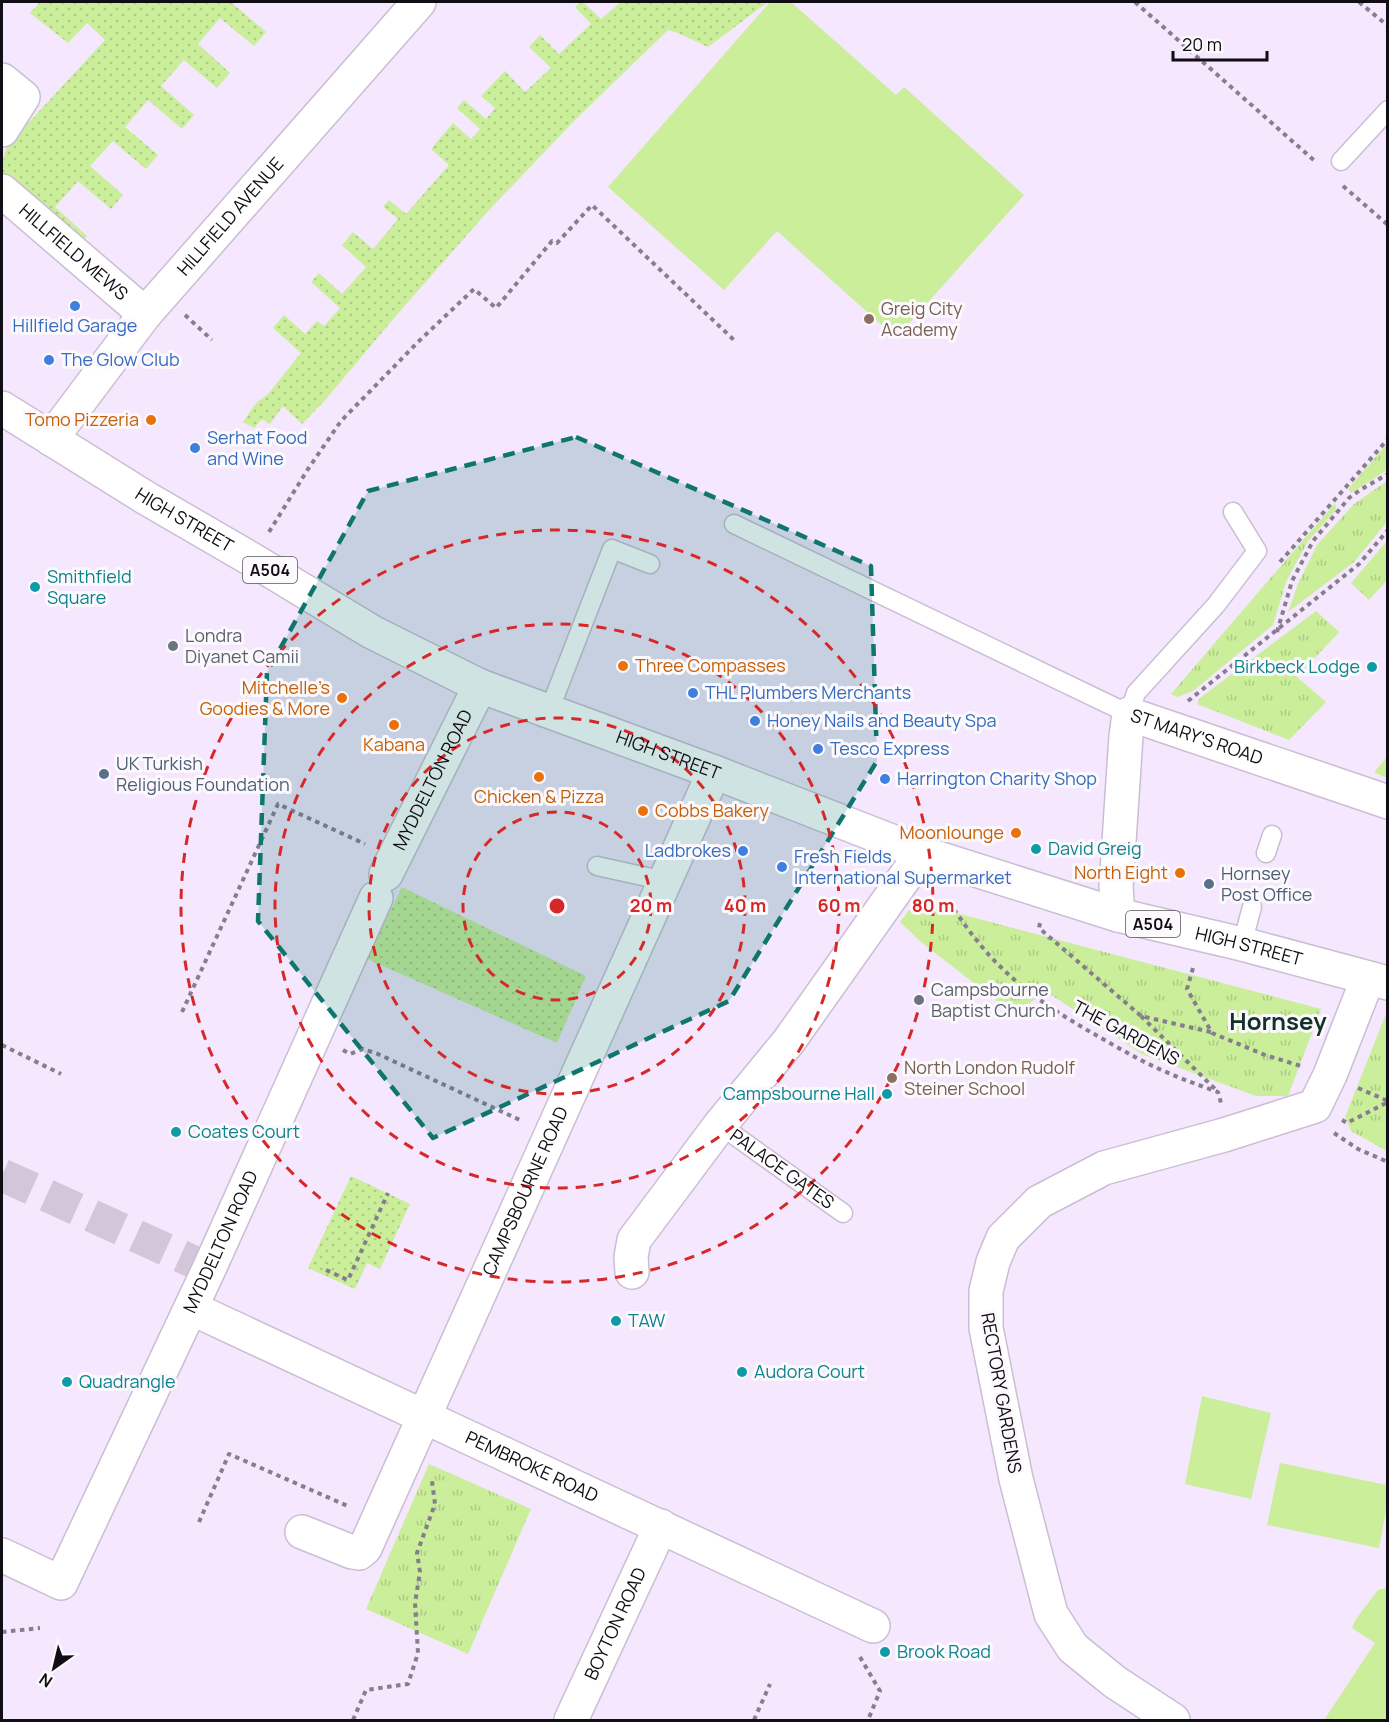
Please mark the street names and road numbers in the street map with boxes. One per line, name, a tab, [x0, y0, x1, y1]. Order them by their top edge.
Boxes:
street label: HILLFIELD AVENUE	[171, 152, 288, 280]
street label: HILLFIELD MEWS	[14, 198, 133, 305]
street label: HIGH STREET	[131, 481, 238, 557]
road number: A504	[243, 557, 297, 583]
street label: ST MARY'S ROAD	[1128, 702, 1266, 770]
street label: MYDDELTON ROAD	[387, 705, 477, 854]
street label: HIGH STREET	[613, 724, 725, 785]
road number: A504	[1126, 911, 1180, 937]
street label: HIGH STREET	[1193, 921, 1306, 971]
street label: THE GARDENS	[1069, 994, 1184, 1070]
street label: CAMPSBOURNE ROAD	[476, 1102, 573, 1279]
street label: PALACE GATES	[726, 1123, 839, 1214]
street label: MYDDELTON ROAD	[177, 1166, 263, 1317]
street label: RECTORY GARDENS	[976, 1311, 1028, 1475]
street label: PEMBROKE ROAD	[462, 1425, 602, 1507]
street label: BOYTON ROAD	[578, 1563, 651, 1684]

